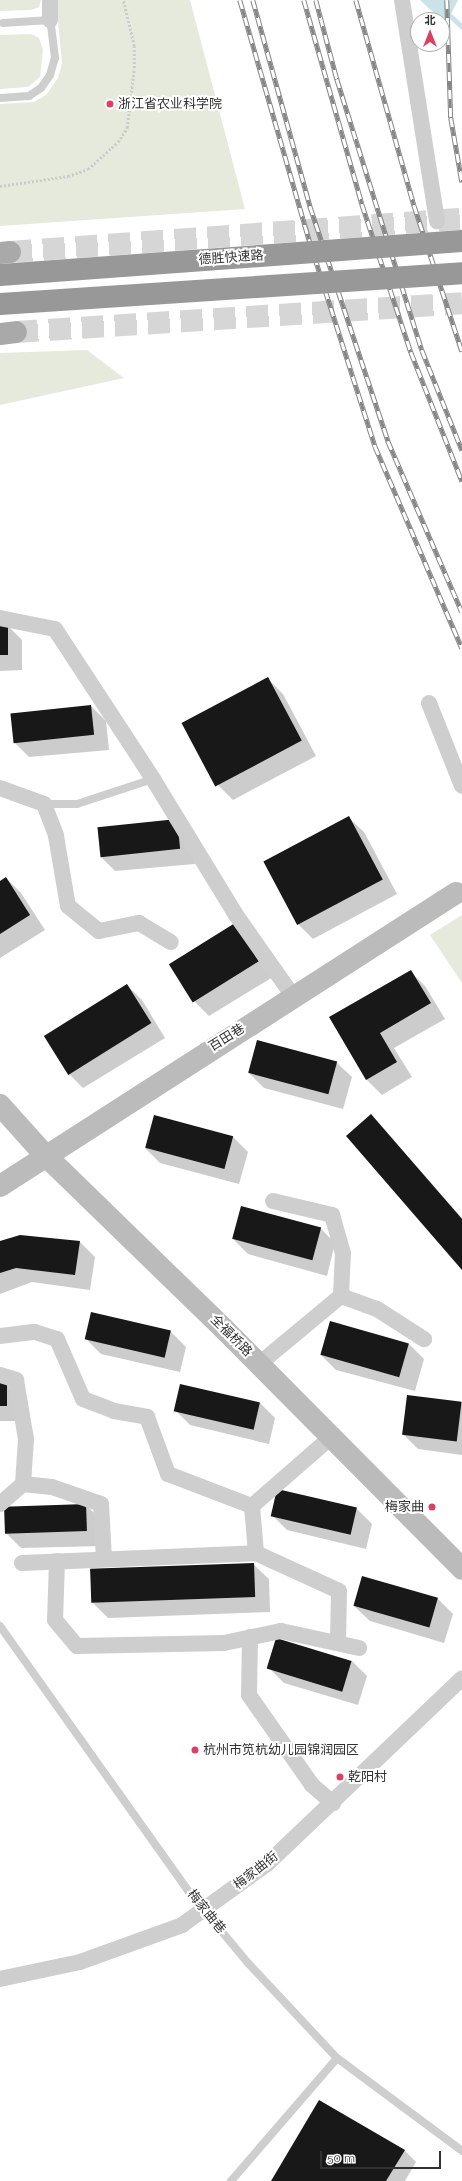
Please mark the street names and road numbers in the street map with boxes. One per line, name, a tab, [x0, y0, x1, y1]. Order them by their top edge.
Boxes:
street label: 德胜快速路	[198, 248, 264, 268]
street label: 百田巷	[206, 1021, 248, 1055]
street label: 全福桥路	[207, 1312, 255, 1360]
street label: 梅家曲街	[231, 1849, 281, 1893]
street label: 梅家曲巷	[184, 1887, 228, 1937]

